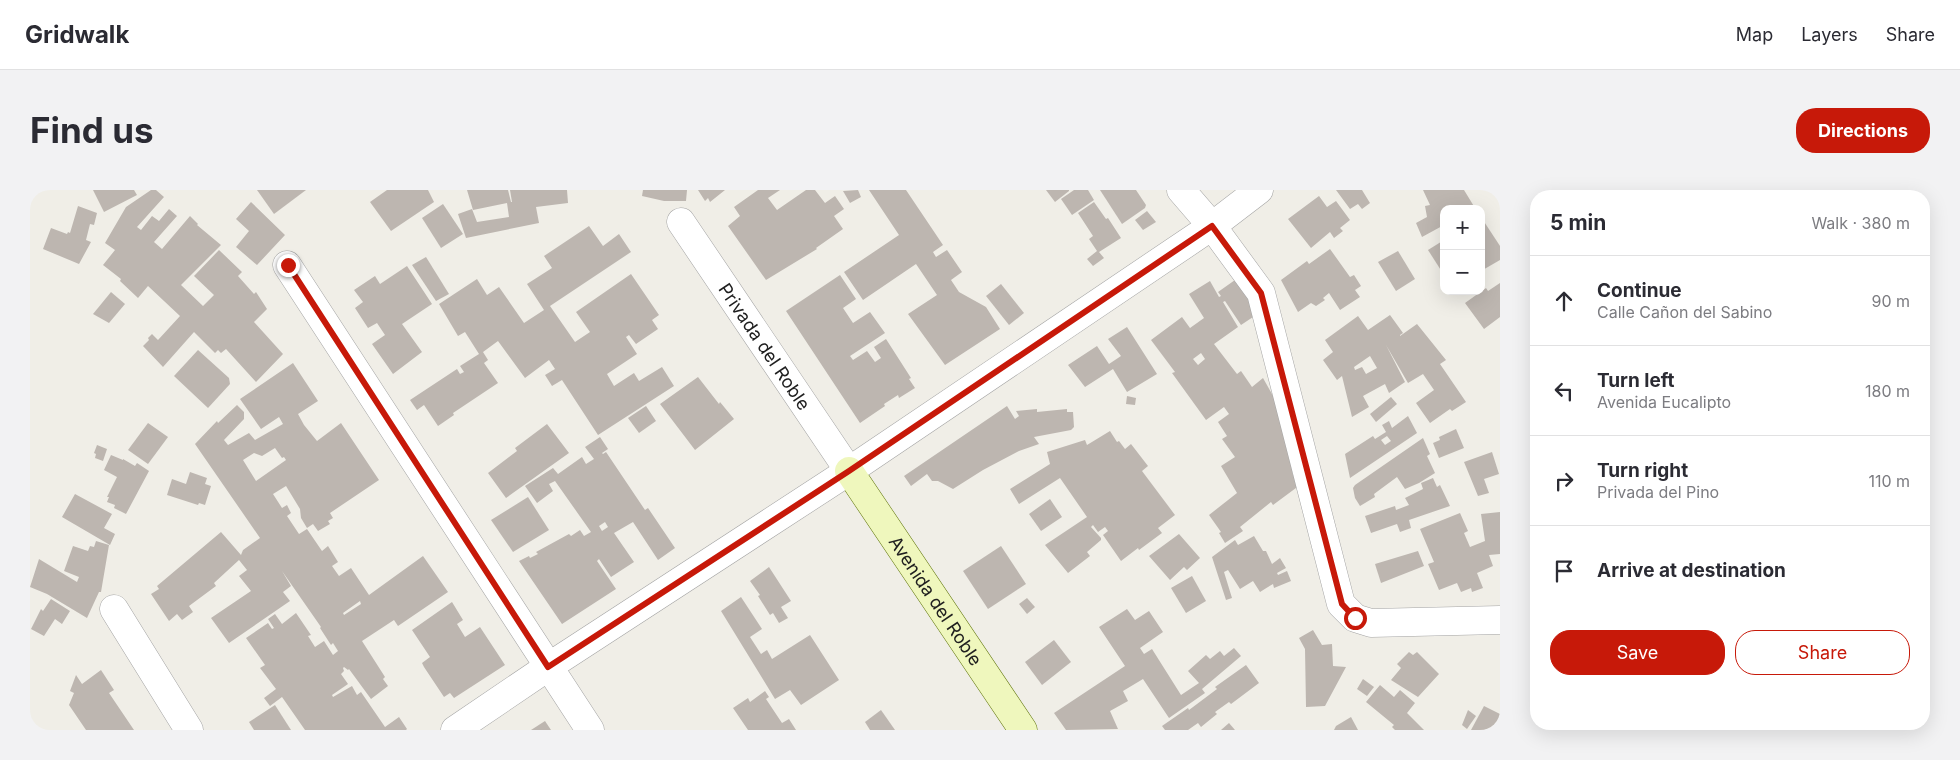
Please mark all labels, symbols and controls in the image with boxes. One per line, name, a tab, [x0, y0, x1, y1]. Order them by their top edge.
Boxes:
text: Gridwalk	[25, 20, 129, 49]
text: Map	[1736, 24, 1773, 45]
text: Layers	[1801, 24, 1858, 45]
text: Share	[1886, 24, 1935, 45]
button: Directions	[1796, 108, 1930, 153]
text: Find us	[30, 109, 154, 151]
map controls	[1440, 205, 1485, 295]
button: +	[1440, 205, 1485, 250]
text: 5 min	[1550, 210, 1606, 235]
text: Walk · 380 m	[1811, 213, 1910, 233]
button: −	[1440, 250, 1485, 295]
route end	[277, 254, 300, 277]
street label: Privada del Roble	[715, 279, 815, 414]
text: Continue	[1597, 279, 1682, 302]
icon: ahead	[1550, 287, 1578, 315]
text: 90 m	[1871, 291, 1910, 311]
text: Calle Cañon del Sabino	[1597, 302, 1772, 322]
text: Turn left	[1597, 369, 1675, 392]
icon: left	[1550, 377, 1578, 405]
text: 180 m	[1865, 381, 1910, 401]
text: Avenida Eucalipto	[1597, 392, 1731, 412]
text: Turn right	[1597, 459, 1688, 482]
icon: right	[1550, 467, 1578, 495]
text: 110 m	[1868, 471, 1910, 491]
text: Privada del Pino	[1597, 482, 1719, 502]
street label: Avenida del Roble	[885, 532, 987, 669]
icon: arrive	[1550, 557, 1578, 585]
text: Arrive at destination	[1597, 559, 1786, 582]
route start	[1344, 607, 1367, 630]
button: Save	[1550, 630, 1725, 675]
button: Share	[1735, 630, 1910, 675]

